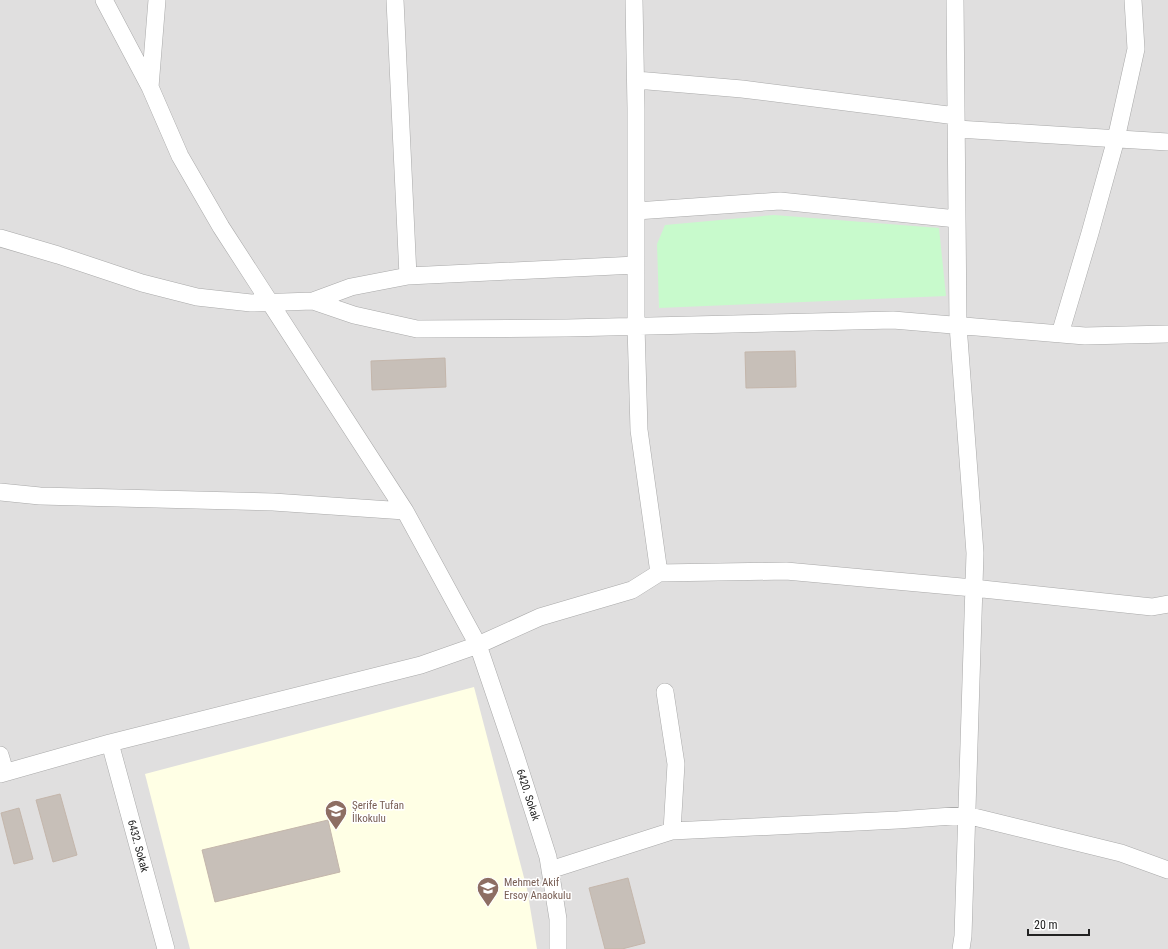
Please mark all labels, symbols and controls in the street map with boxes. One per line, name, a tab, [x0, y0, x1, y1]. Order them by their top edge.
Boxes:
street label: 6420. Sokak	[514, 768, 542, 823]
school or university icon: Şerife Tufan İlkokulu	[323, 798, 349, 831]
place label: Şerife Tufan İlkokulu	[352, 799, 404, 825]
street label: 6432. Sokak	[125, 818, 151, 874]
school or university icon: Mehmet Akif Ersoy Anaokulu	[475, 875, 501, 908]
place label: Mehmet Akif Ersoy Anaokulu	[504, 876, 571, 902]
scale bar	[1028, 911, 1089, 937]
text: 20 m	[1034, 918, 1058, 932]

